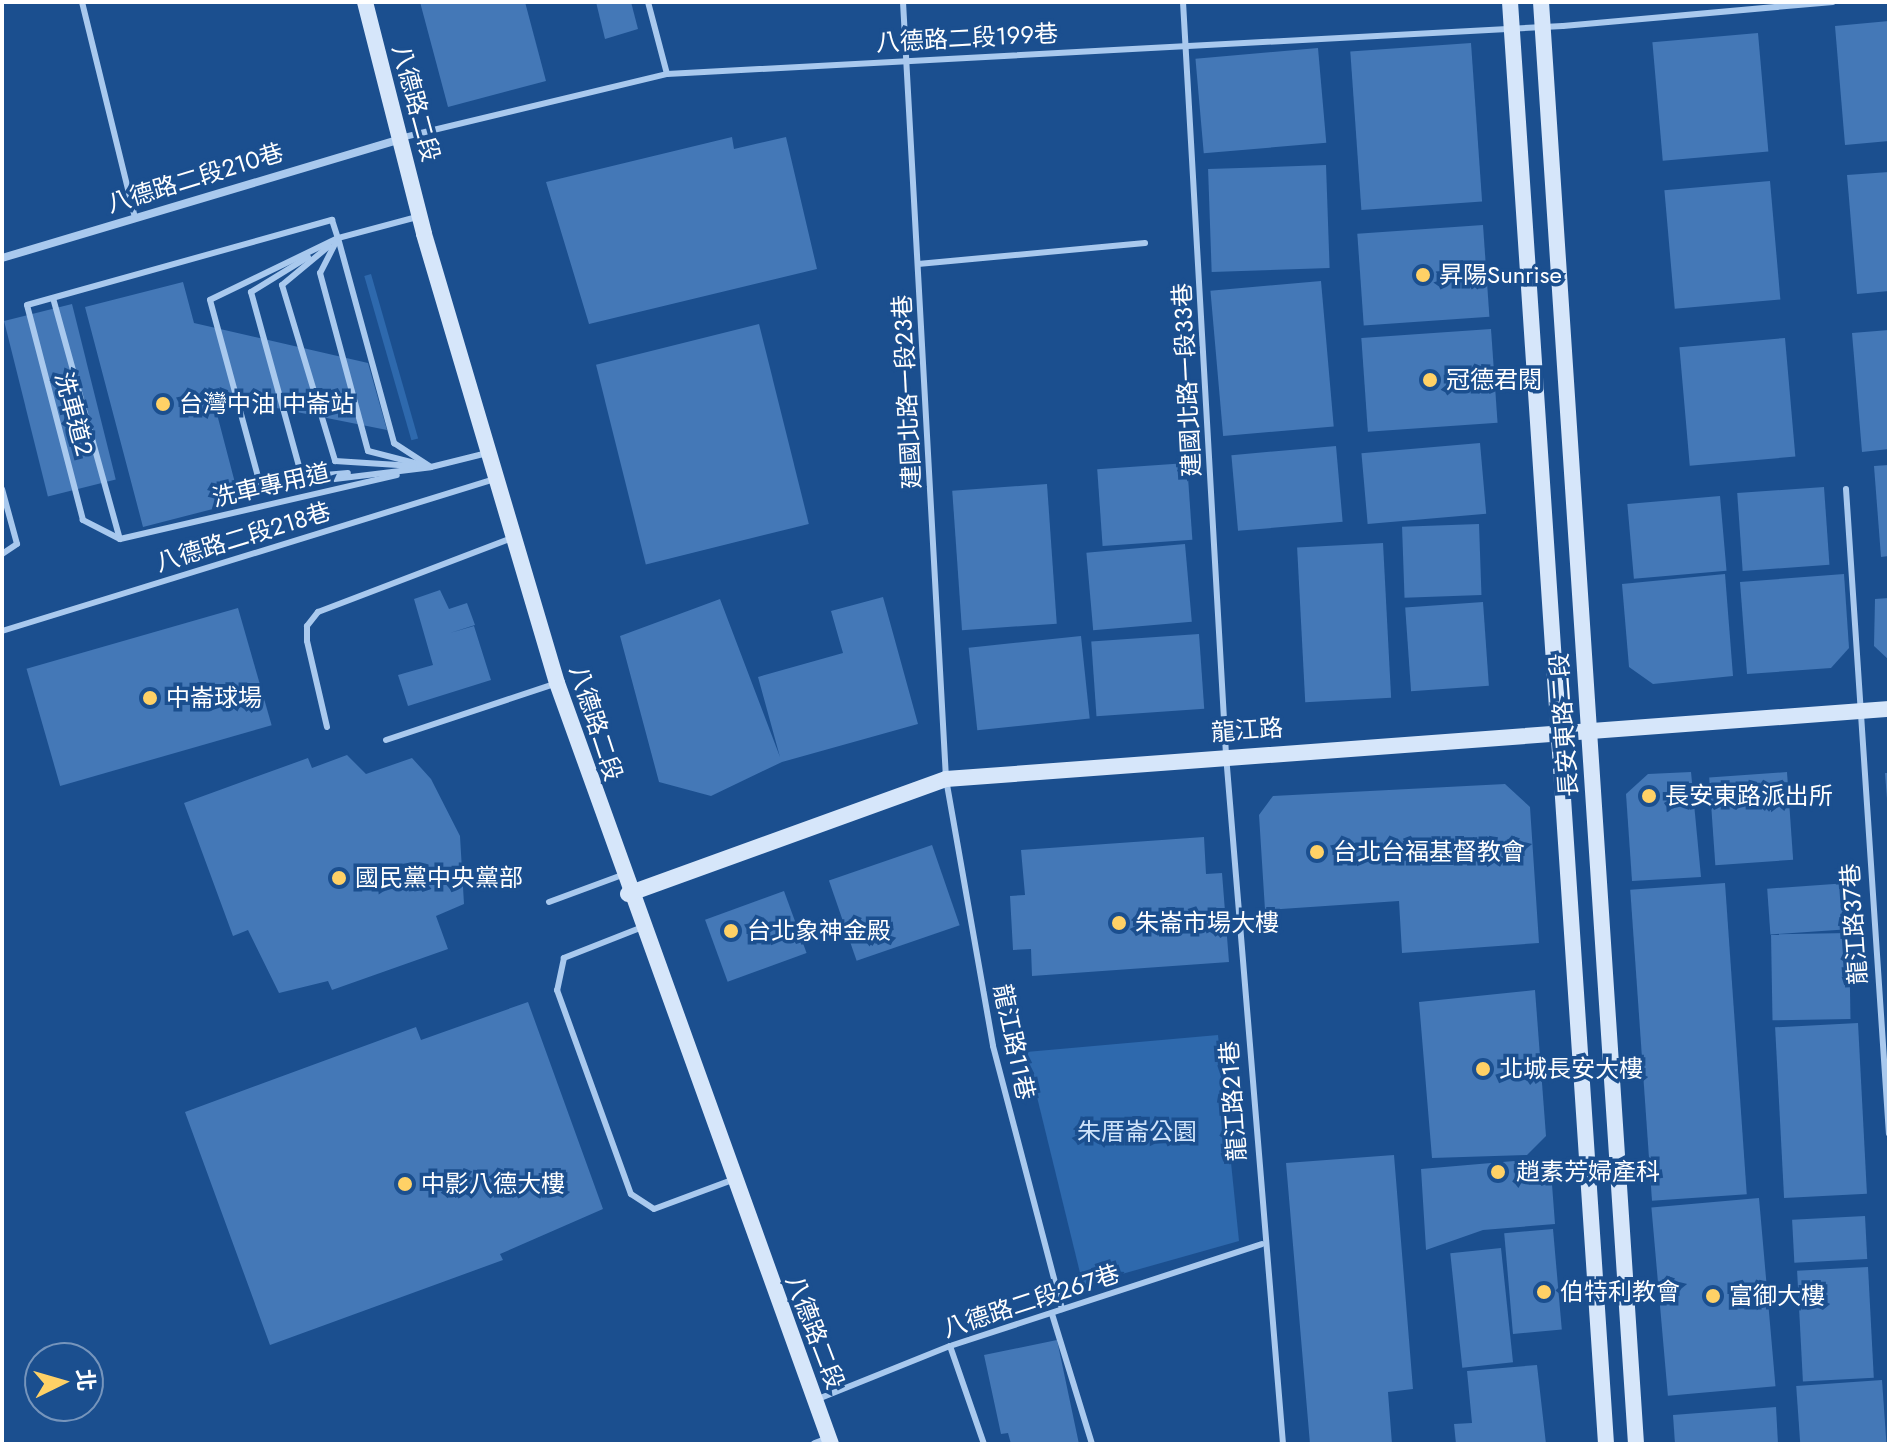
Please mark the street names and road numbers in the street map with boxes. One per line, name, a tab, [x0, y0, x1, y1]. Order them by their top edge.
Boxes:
street label: 八德路二段199巷	[875, 19, 1059, 57]
street label: 八德路二段	[387, 41, 445, 165]
street label: 八德路二段210巷	[103, 137, 287, 219]
street label: 建國北路一段33巷	[1168, 282, 1206, 478]
street label: 建國北路一段23巷	[888, 294, 926, 490]
street label: 洗車道2	[49, 369, 99, 459]
street label: 洗車專用道	[209, 457, 333, 513]
street label: 八德路二段218巷	[152, 497, 334, 577]
street label: 長安東路二段	[1545, 652, 1583, 798]
street label: 八德路二段	[564, 661, 628, 785]
street label: 龍江路	[1210, 713, 1284, 747]
street label: 龍江路37巷	[1835, 862, 1873, 986]
street label: 龍江路11巷	[988, 981, 1040, 1103]
street label: 龍江路21巷	[1214, 1040, 1252, 1162]
street label: 八德路二段267巷	[939, 1259, 1123, 1343]
street label: 八德路二段	[780, 1271, 850, 1393]

